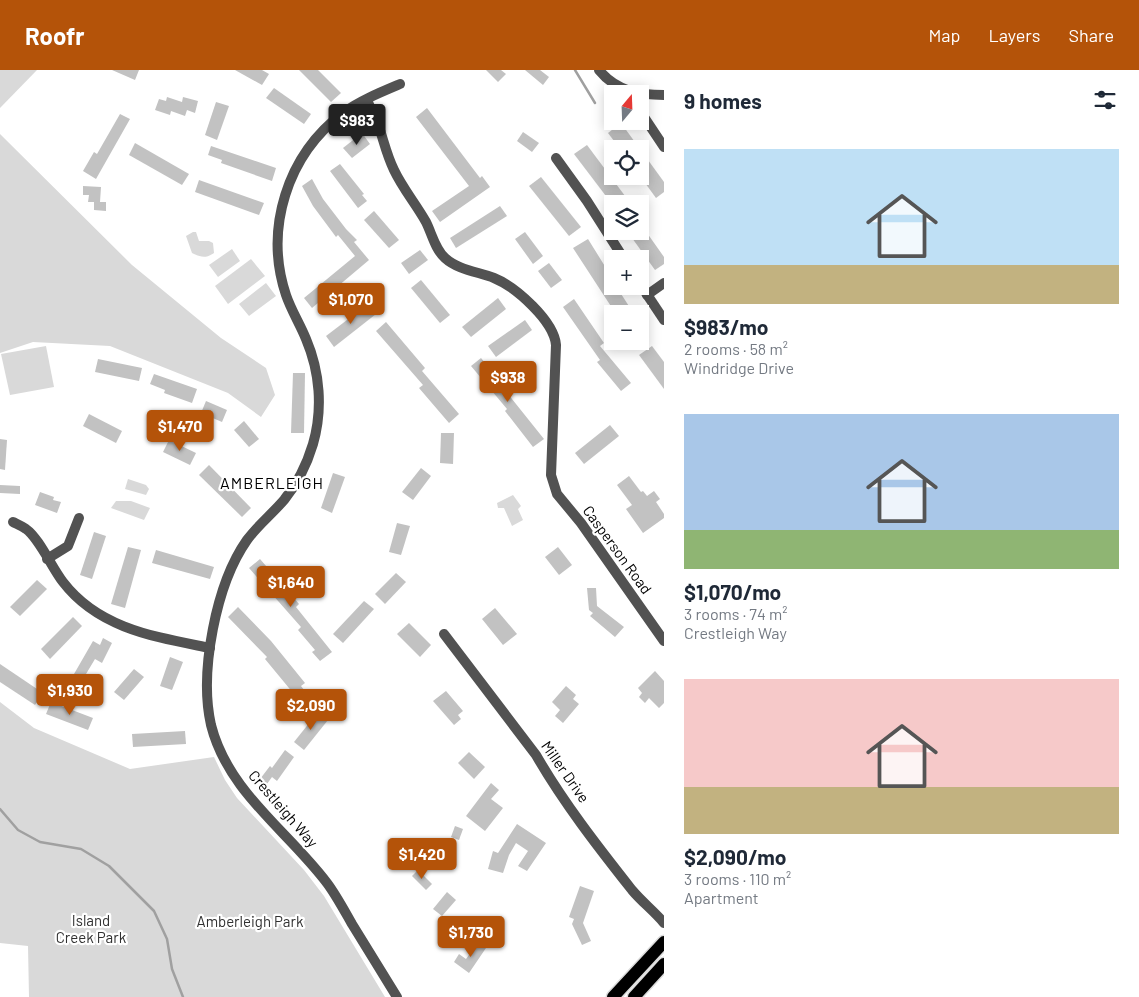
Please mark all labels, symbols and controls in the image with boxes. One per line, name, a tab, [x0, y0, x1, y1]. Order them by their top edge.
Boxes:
text: Roofr	[25, 21, 84, 50]
text: Map	[928, 24, 960, 46]
text: Layers	[988, 24, 1041, 46]
text: Share	[1069, 24, 1114, 46]
north arrow	[604, 85, 649, 130]
map controls	[604, 85, 649, 350]
icon: filters	[1091, 86, 1119, 114]
text: 9 homes	[684, 88, 762, 113]
pin: $983	[327, 104, 387, 146]
text: $983	[340, 110, 374, 129]
button: locate	[604, 140, 649, 185]
icon: home	[857, 181, 947, 271]
button: layers	[604, 195, 649, 240]
button: +	[604, 250, 649, 295]
pin: $1,070	[310, 282, 392, 325]
text: $1,070	[329, 289, 373, 308]
button: −	[604, 305, 649, 350]
text: $983/mo	[684, 314, 768, 339]
text: 2 rooms · 58 m²	[684, 339, 788, 358]
text: Windridge Drive	[684, 358, 794, 377]
pin: $938	[478, 360, 538, 403]
text: $938	[491, 367, 525, 386]
pin: $1,470	[139, 410, 221, 452]
text: $1,470	[158, 416, 202, 435]
icon: home	[857, 446, 947, 536]
district label: AMBERLEIGH	[220, 473, 324, 492]
street label: Casperson Road	[580, 502, 656, 597]
pin: $1,640	[250, 566, 332, 608]
text: $1,640	[268, 572, 314, 591]
text: $1,070/mo	[684, 579, 781, 604]
text: 3 rooms · 74 m²	[684, 604, 787, 623]
text: Crestleigh Way	[684, 623, 787, 642]
pin: $1,930	[29, 674, 111, 716]
text: $1,930	[47, 680, 93, 699]
pin: $2,090	[270, 688, 352, 731]
text: $2,090	[287, 695, 335, 714]
icon: home	[857, 711, 947, 801]
street label: Miller Drive	[538, 737, 594, 806]
street label: Crestleigh Way	[245, 766, 322, 851]
pin: $1,420	[381, 838, 463, 880]
text: $1,420	[399, 844, 445, 863]
text: $2,090/mo	[684, 844, 786, 869]
text: 3 rooms · 110 m²	[684, 869, 791, 888]
text: Apartment	[684, 888, 759, 907]
park label: Island Creek Park	[56, 911, 127, 946]
park label: Amberleigh Park	[197, 912, 304, 930]
pin: $1,730	[430, 916, 512, 958]
text: $1,730	[449, 922, 493, 941]

